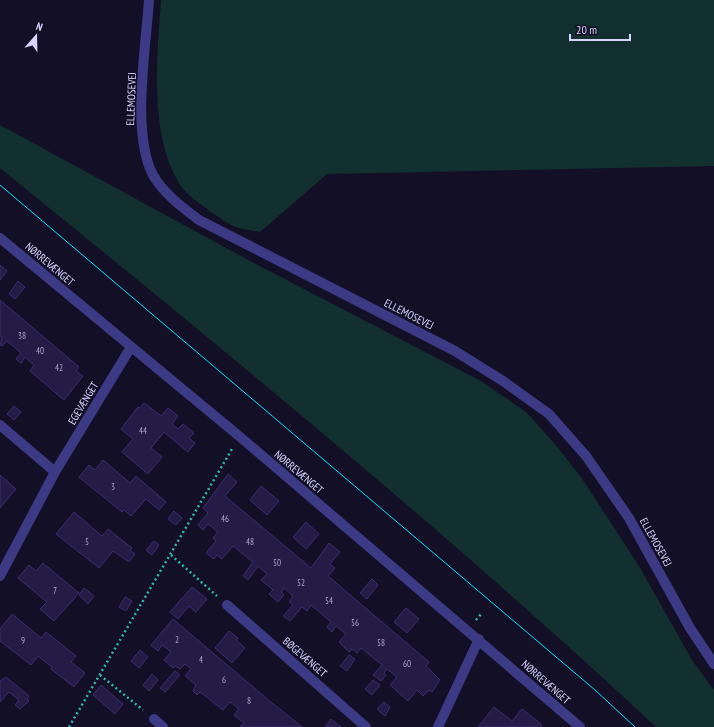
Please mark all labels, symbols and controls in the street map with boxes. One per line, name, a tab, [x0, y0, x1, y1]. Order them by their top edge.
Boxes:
north arrow	[16, 16, 56, 56]
scale bar	[570, 16, 630, 42]
text: N	[34, 19, 45, 34]
text: 20 m	[576, 22, 597, 37]
street label: ELLEMOSEVEJ	[123, 72, 139, 126]
street label: NØRREVÆNGET	[23, 239, 78, 289]
street label: ELLEMOSEVEJ	[382, 296, 436, 332]
house number: 38	[18, 330, 26, 341]
house number: 40	[36, 345, 44, 356]
house number: 42	[55, 362, 63, 373]
street label: EGEVÆNGET	[65, 379, 101, 427]
house number: 44	[139, 425, 147, 436]
street label: NØRREVÆNGET	[272, 447, 327, 497]
house number: 3	[111, 481, 115, 492]
house number: 46	[221, 513, 229, 524]
street label: ELLEMOSEVEJ	[637, 515, 675, 569]
house number: 5	[85, 536, 89, 547]
house number: 48	[246, 536, 254, 547]
house number: 50	[273, 557, 281, 568]
house number: 52	[297, 577, 305, 588]
house number: 7	[53, 585, 57, 596]
house number: 54	[325, 595, 333, 606]
house number: 56	[351, 617, 359, 628]
house number: 2	[175, 634, 179, 645]
street label: BØGEVÆNGET	[280, 634, 330, 680]
house number: 9	[21, 635, 25, 646]
house number: 58	[377, 637, 385, 648]
house number: 4	[199, 654, 203, 665]
street label: NØRREVÆNGET	[519, 657, 573, 707]
house number: 60	[403, 658, 411, 669]
house number: 6	[222, 674, 226, 685]
house number: 8	[247, 695, 251, 706]

